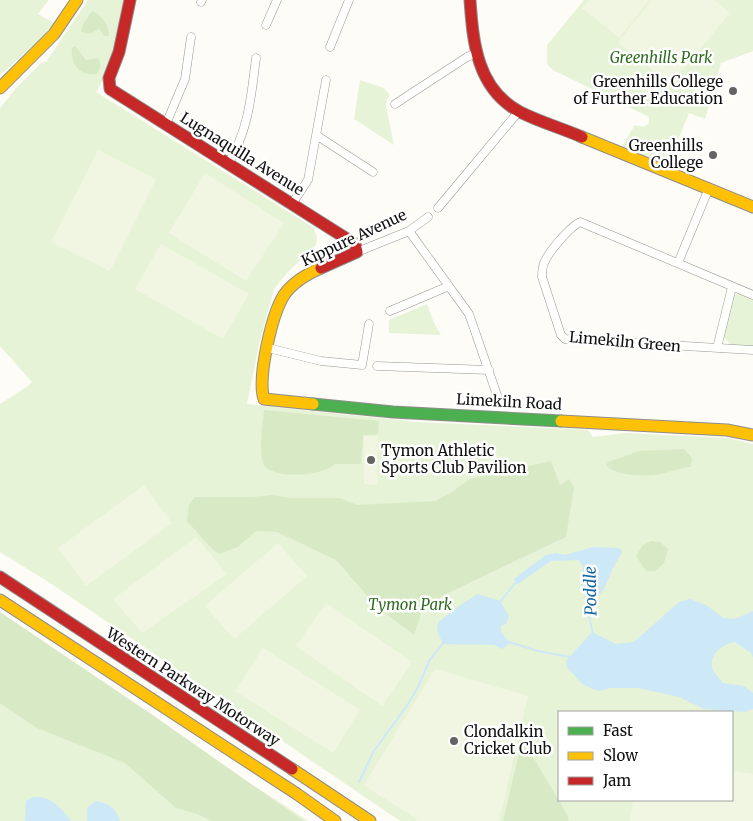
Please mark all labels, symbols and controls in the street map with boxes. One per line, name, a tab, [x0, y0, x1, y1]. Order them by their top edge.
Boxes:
park label: Greenhills Park	[610, 48, 713, 67]
place label: Greenhills College of Further Education	[573, 72, 723, 108]
marker: Greenhills College of Further Education	[727, 85, 739, 97]
street label: Lugnaquilla Avenue	[177, 108, 308, 199]
place label: Greenhills College	[629, 136, 703, 172]
marker: Greenhills College	[707, 149, 719, 161]
street label: Kippure Avenue	[298, 205, 409, 270]
street label: Limekiln Green	[568, 327, 682, 356]
street label: Limekiln Road	[456, 389, 562, 414]
place label: Tymon Athletic Sports Club Pavilion	[381, 441, 526, 477]
marker: Tymon Athletic Sports Club Pavilion	[365, 454, 377, 466]
water label: Poddle	[580, 566, 600, 616]
park label: Tymon Park	[368, 595, 453, 614]
street label: Western Parkway Motorway	[102, 623, 284, 750]
legend	[558, 711, 733, 801]
text: Fast	[603, 721, 633, 740]
place label: Clondalkin Cricket Club	[464, 722, 551, 758]
marker: Clondalkin Cricket Club	[448, 735, 460, 747]
text: Slow	[603, 746, 638, 765]
text: Jam	[602, 771, 631, 790]

